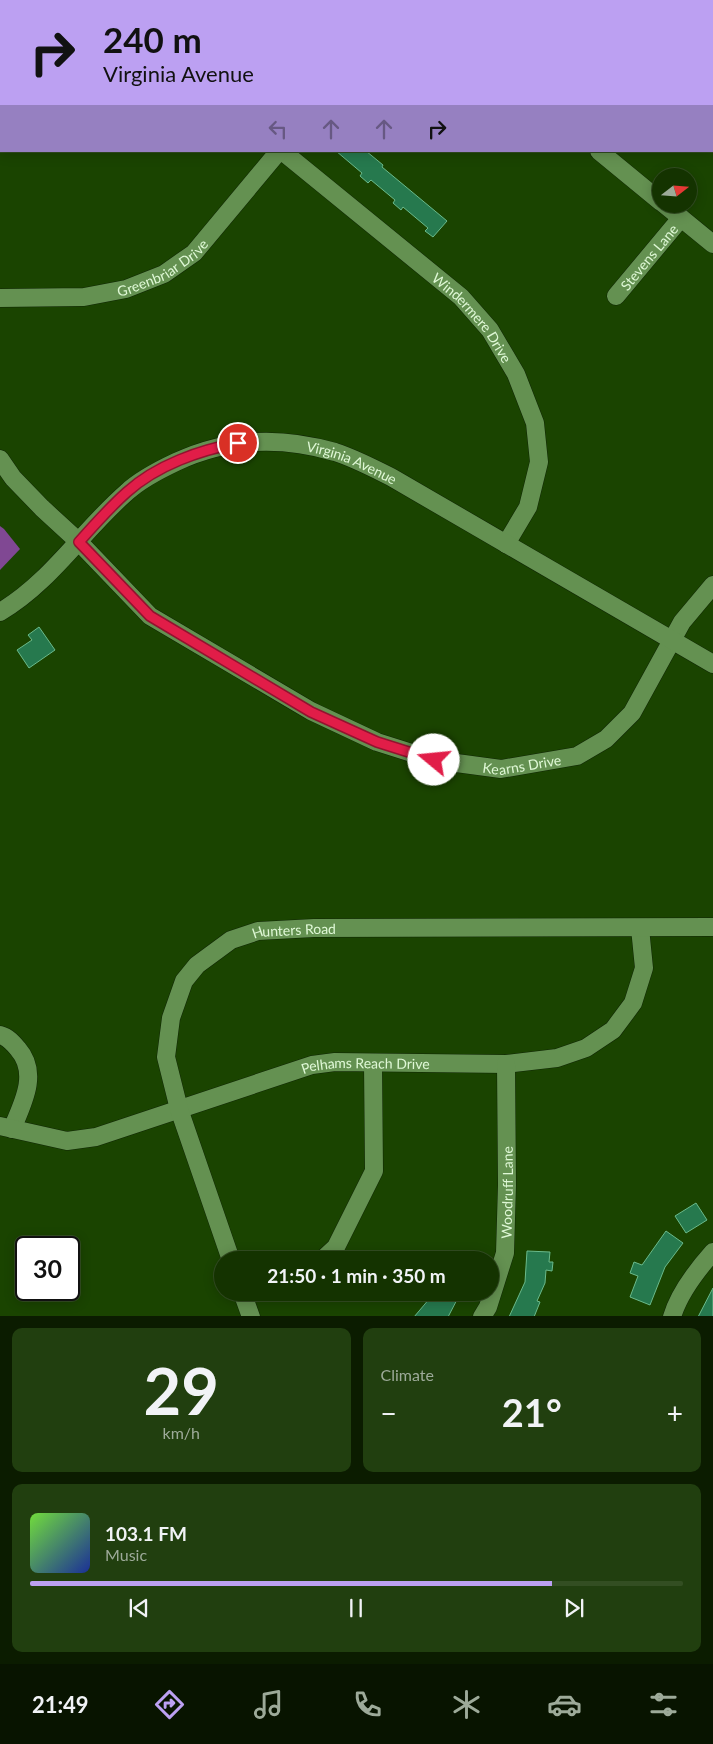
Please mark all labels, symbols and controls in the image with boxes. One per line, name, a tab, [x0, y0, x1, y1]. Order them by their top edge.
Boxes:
text: 240 m	[103, 18, 202, 60]
icon: right	[20, 20, 85, 85]
text: Virginia Avenue	[103, 60, 254, 87]
icon: left	[264, 115, 292, 143]
icon: ahead	[317, 115, 345, 143]
icon: ahead	[370, 115, 398, 143]
icon: right	[423, 115, 451, 143]
north arrow	[652, 168, 698, 212]
map controls	[652, 168, 697, 213]
street label: Stevens Lane	[616, 220, 681, 293]
street label: Greenbriar Drive	[115, 235, 211, 299]
street label: Windermere Drive	[429, 269, 516, 365]
pin	[217, 422, 259, 464]
icon: arrive	[224, 429, 252, 457]
street label: Virginia Avenue	[305, 437, 400, 487]
position arrow	[407, 733, 459, 785]
street label: Kearns Drive	[482, 750, 562, 778]
street label: Hunters Road	[249, 919, 336, 941]
street label: Pelhams Reach Drive	[299, 1053, 430, 1077]
street label: Woodruff Lane	[497, 1146, 516, 1239]
speed limit sign: 30	[15, 1236, 80, 1301]
text: 21:50 · 1 min · 350 m	[267, 1264, 446, 1287]
text: 29	[144, 1351, 219, 1429]
text: Climate	[381, 1365, 434, 1384]
text: 21°	[502, 1389, 562, 1435]
text: −	[381, 1396, 397, 1430]
text: +	[667, 1396, 683, 1430]
text: km/h	[163, 1423, 200, 1442]
text: 103.1 FM	[105, 1522, 187, 1545]
text: Music	[105, 1545, 147, 1564]
icon: previous	[125, 1594, 153, 1622]
icon: pause	[342, 1594, 370, 1622]
icon: next	[560, 1594, 588, 1622]
icon: directions	[152, 1687, 187, 1722]
icon: music	[251, 1687, 286, 1722]
icon: phone	[350, 1687, 385, 1722]
icon: climate	[449, 1687, 484, 1722]
icon: car	[547, 1687, 582, 1722]
icon: filters	[646, 1687, 681, 1722]
text: 21:49	[32, 1691, 89, 1718]

